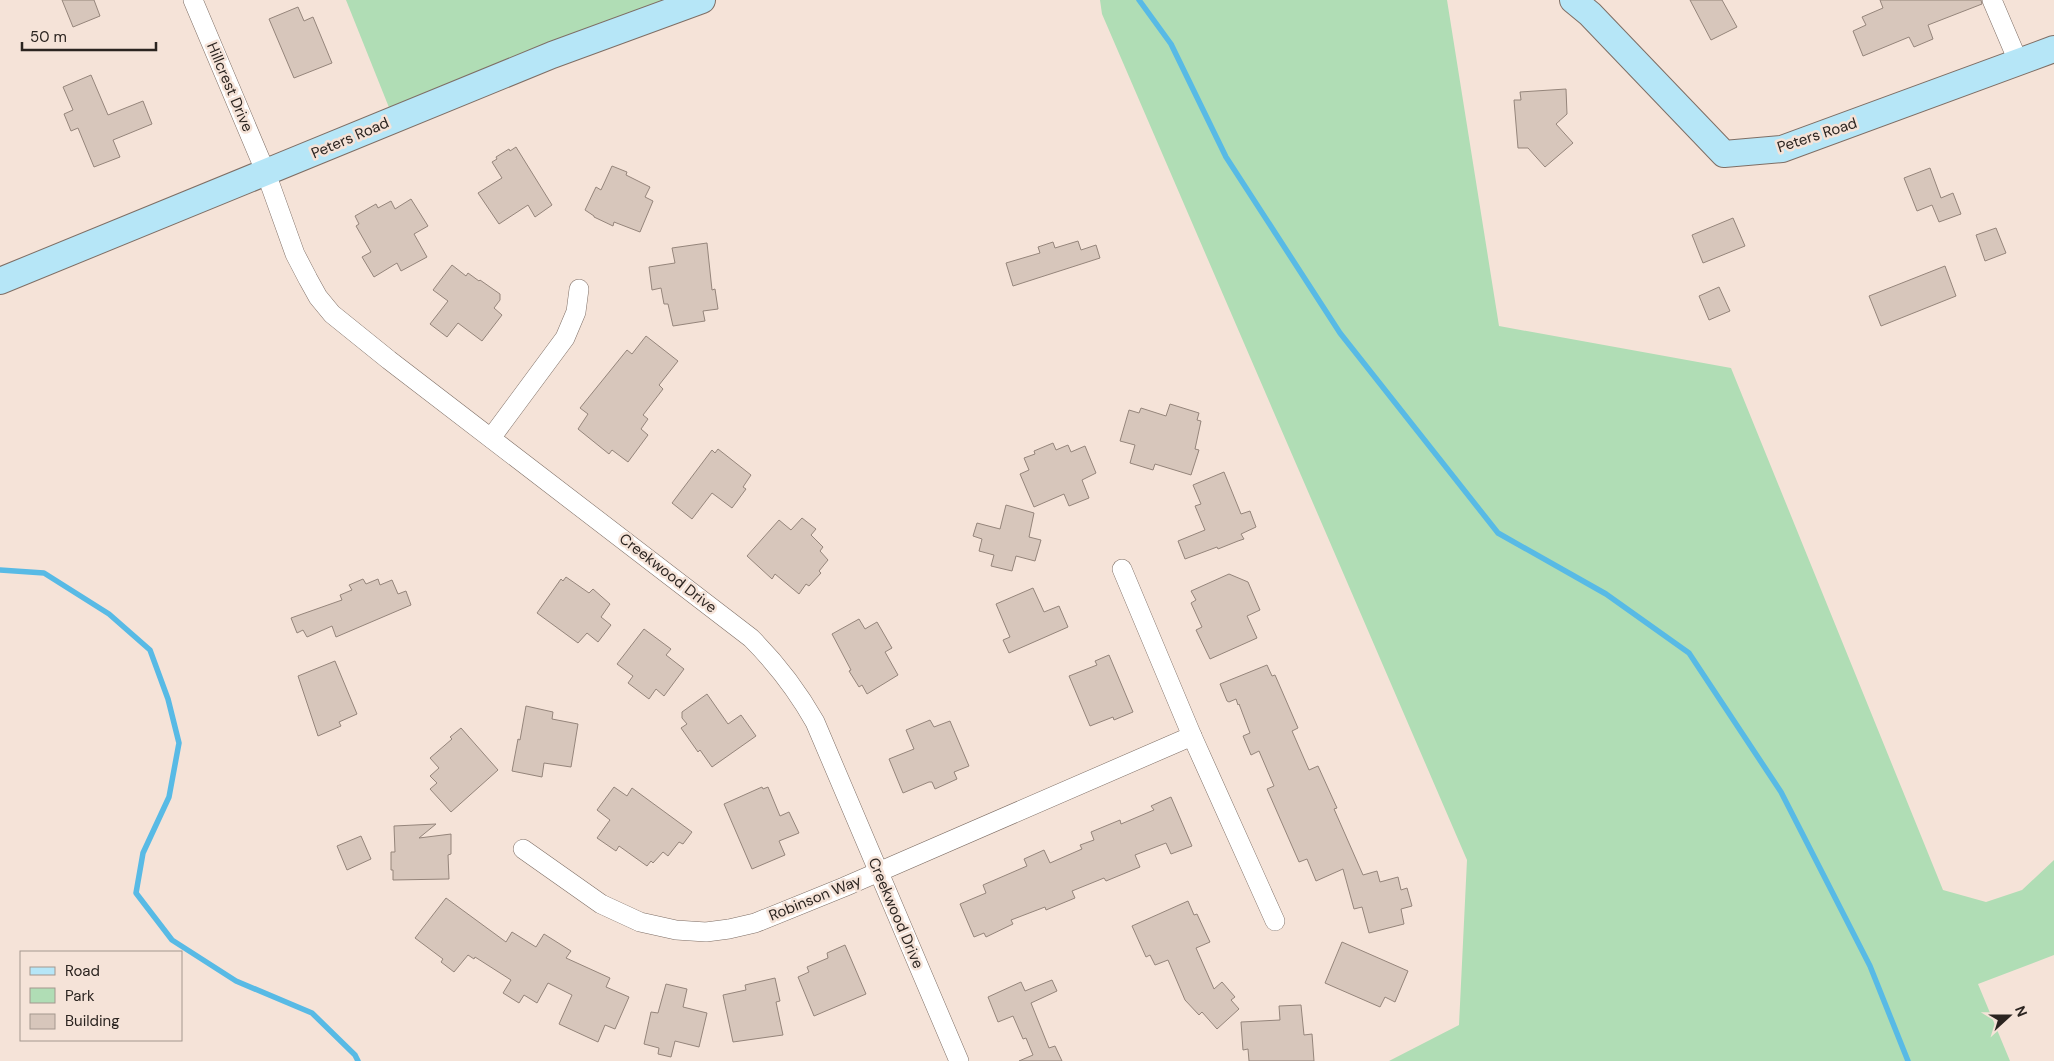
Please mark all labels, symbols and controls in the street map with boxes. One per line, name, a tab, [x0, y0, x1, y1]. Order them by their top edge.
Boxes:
scale bar	[22, 20, 156, 52]
text: 50 m	[30, 27, 67, 47]
street label: Hillcrest Drive	[202, 39, 258, 135]
street label: Peters Road	[308, 113, 392, 163]
street label: Peters Road	[1775, 113, 1859, 157]
street label: Creekwood Drive	[615, 529, 721, 617]
street label: Creekwood Drive	[864, 855, 928, 971]
street label: Robinson Way	[766, 870, 865, 926]
legend	[20, 951, 182, 1041]
text: Road	[65, 961, 100, 981]
text: Park	[65, 986, 95, 1006]
north arrow	[1984, 991, 2034, 1041]
text: N	[2011, 1003, 2031, 1019]
text: Building	[65, 1011, 120, 1031]

